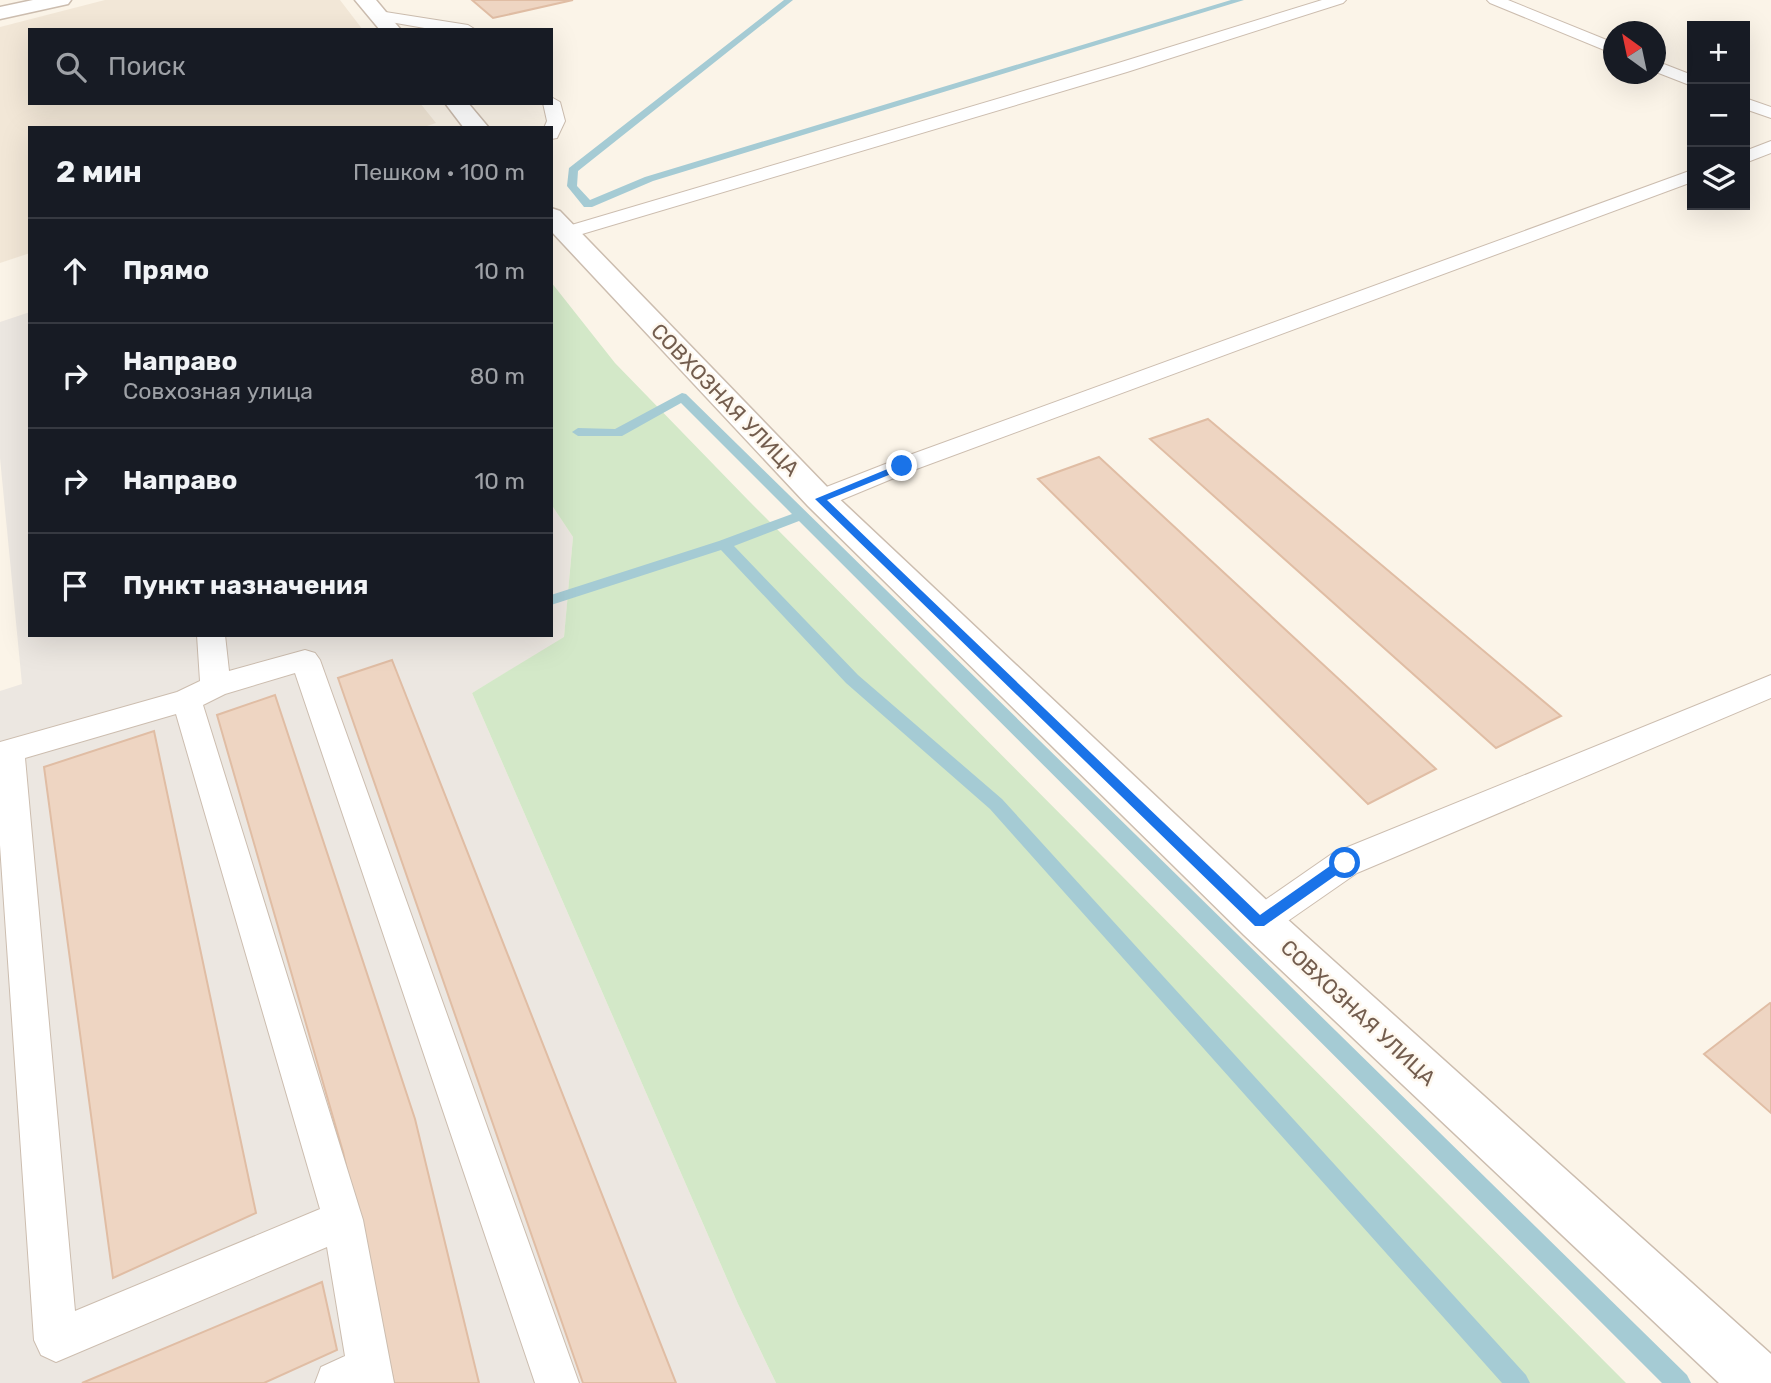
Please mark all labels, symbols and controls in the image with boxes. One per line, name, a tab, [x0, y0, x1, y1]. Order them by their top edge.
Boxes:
north arrow	[1603, 21, 1666, 84]
map controls	[1687, 21, 1750, 210]
button: +	[1687, 21, 1750, 84]
search box	[28, 28, 553, 105]
icon: search	[52, 48, 90, 86]
text: Поиск	[108, 51, 186, 82]
button: −	[1687, 84, 1750, 147]
button: layers	[1687, 147, 1750, 210]
text: 2 мин	[56, 154, 142, 190]
text: Пешком · 100 m	[353, 158, 525, 186]
icon: ahead	[56, 252, 94, 290]
text: Прямо	[123, 255, 209, 286]
text: 10 m	[474, 257, 525, 285]
street label: СОВХОЗНАЯ УЛИЦА	[646, 318, 805, 481]
text: Направо	[123, 346, 237, 377]
icon: right	[56, 357, 94, 395]
text: 80 m	[470, 362, 525, 390]
text: Совхозная улица	[123, 377, 313, 405]
route end	[886, 450, 917, 481]
icon: right	[56, 462, 94, 500]
text: Направо	[123, 465, 237, 496]
text: 10 m	[474, 467, 525, 495]
icon: arrive	[56, 567, 94, 605]
text: Пункт назначения	[123, 570, 368, 601]
route start	[1329, 847, 1360, 878]
street label: СОВХОЗНАЯ УЛИЦА	[1276, 934, 1441, 1091]

